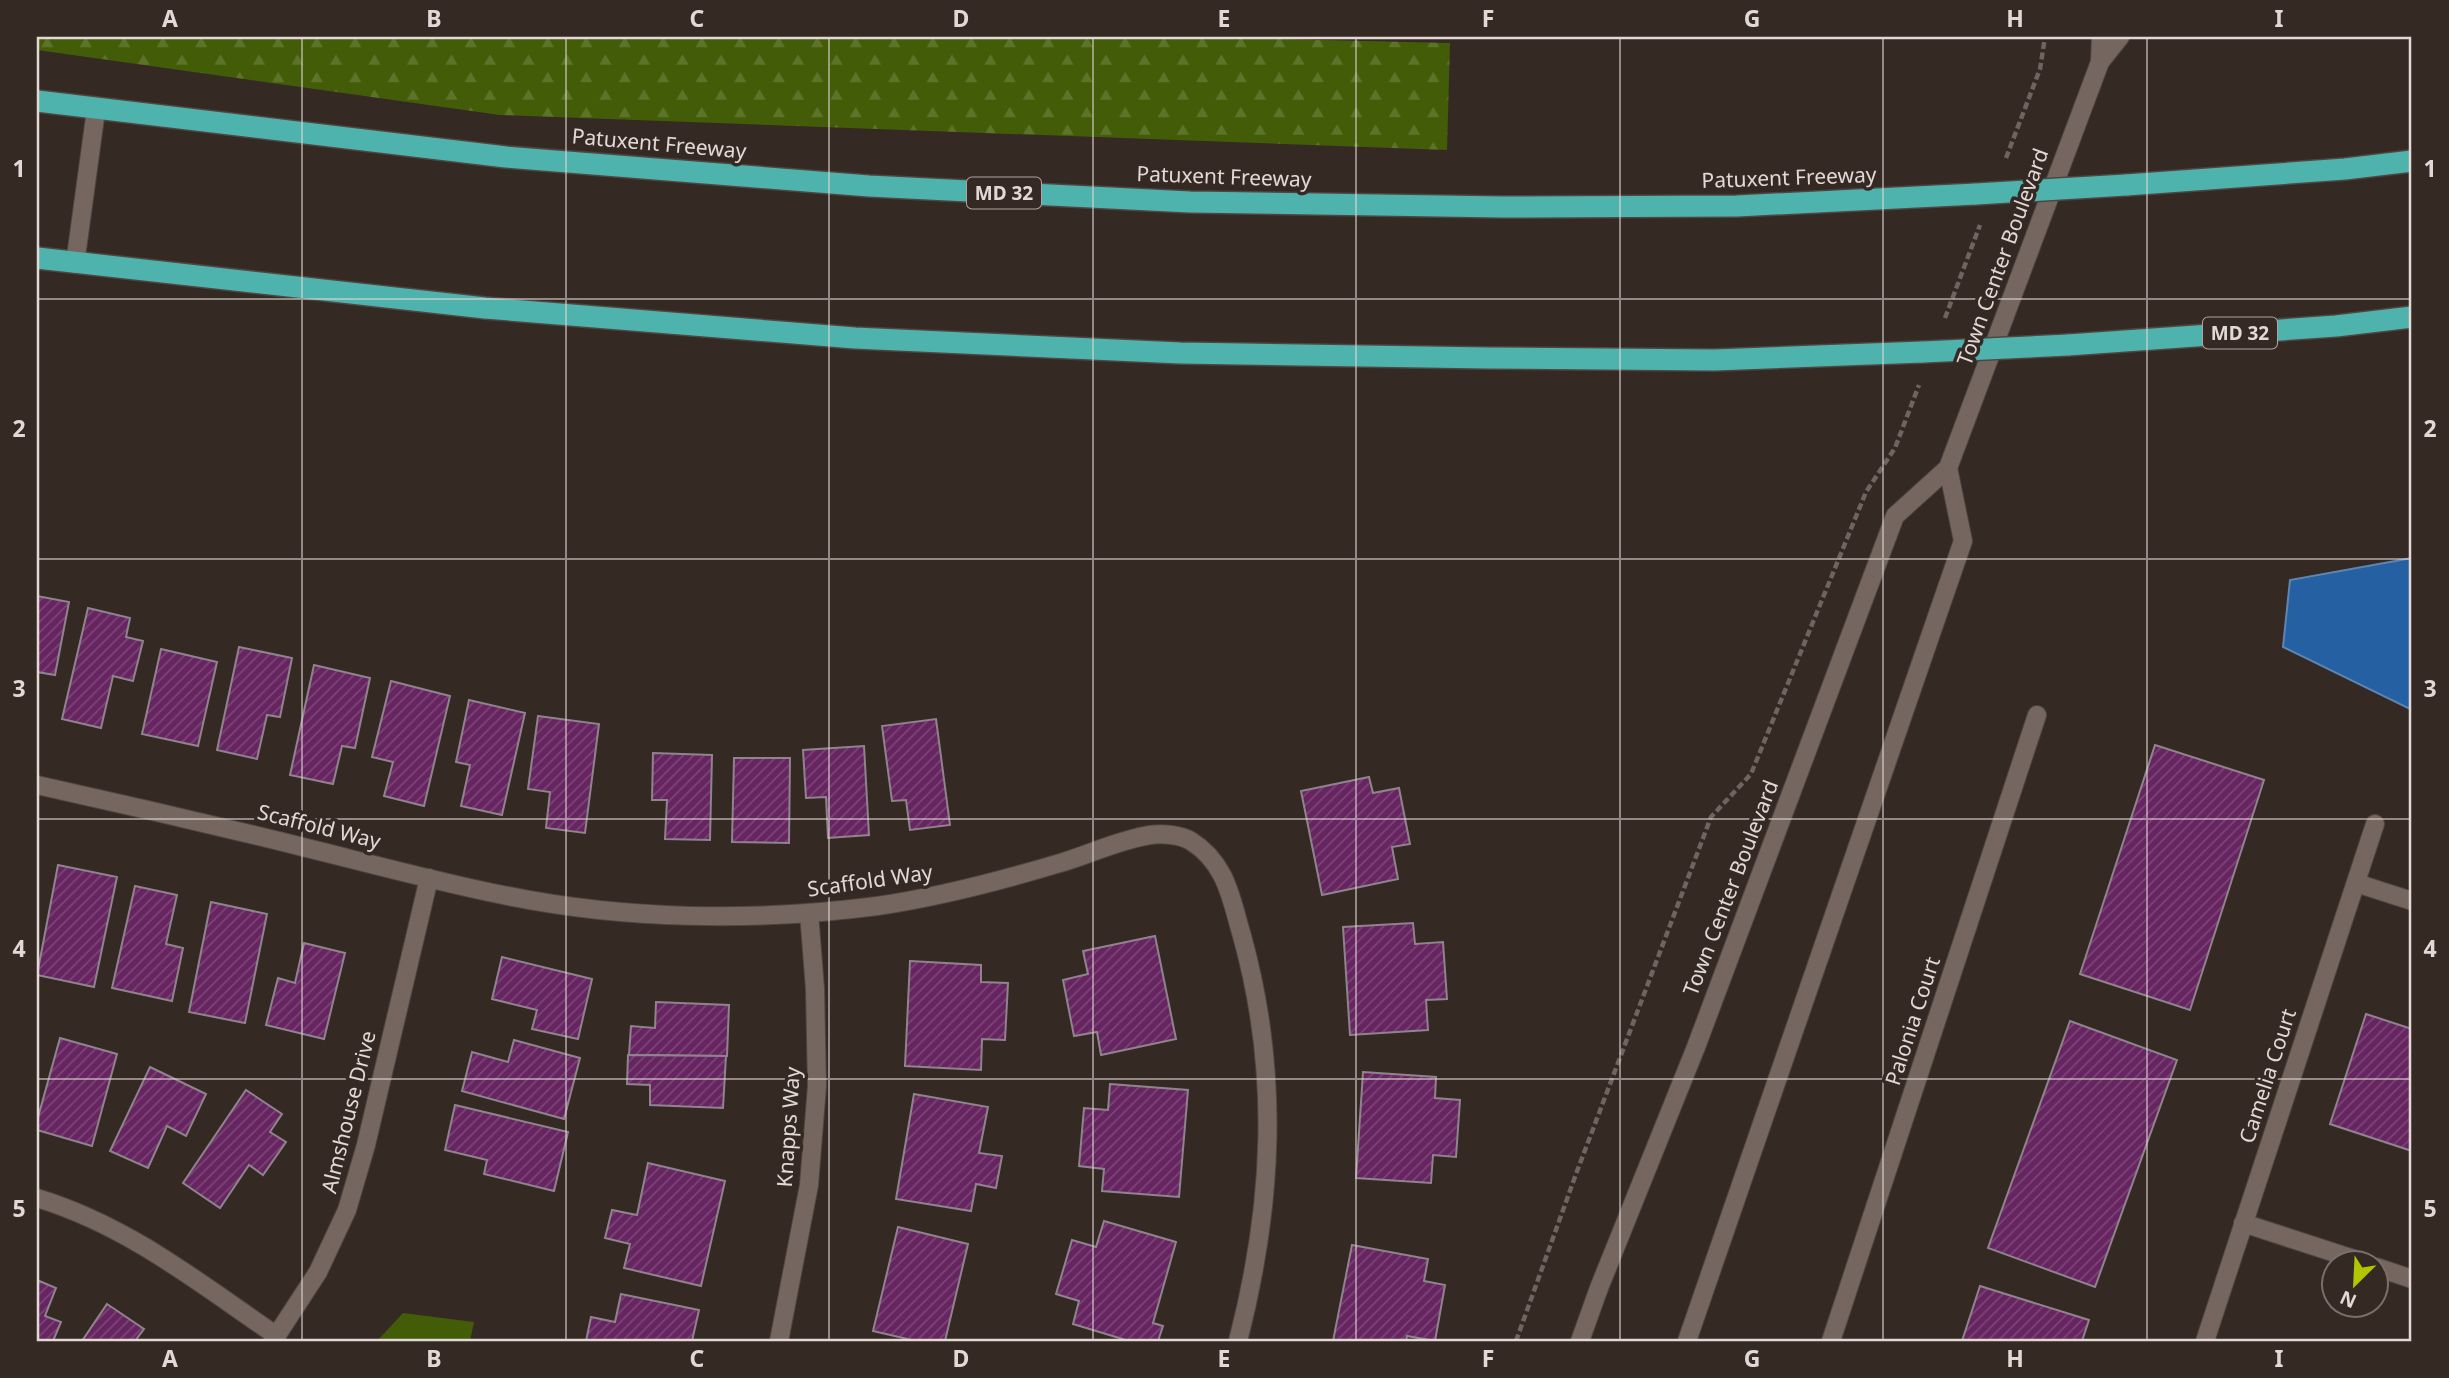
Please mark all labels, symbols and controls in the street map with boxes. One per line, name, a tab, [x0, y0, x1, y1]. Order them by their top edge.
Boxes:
text: A	[162, 2, 178, 34]
text: B	[426, 2, 442, 34]
text: C	[690, 2, 705, 34]
text: D	[953, 2, 969, 34]
text: E	[1218, 2, 1230, 34]
text: F	[1482, 2, 1494, 34]
text: G	[1744, 2, 1760, 34]
text: H	[2006, 2, 2024, 34]
text: I	[2275, 2, 2284, 34]
street label: Patuxent Freeway	[571, 121, 748, 165]
street label: Town Center Boulevard	[1950, 144, 2054, 369]
text: 1	[12, 152, 26, 184]
text: 1	[2423, 152, 2437, 184]
street label: Patuxent Freeway	[1136, 159, 1312, 193]
street label: Patuxent Freeway	[1701, 160, 1877, 194]
road number: MD 32	[967, 178, 1041, 209]
road number: MD 32	[2203, 318, 2277, 348]
text: 2	[12, 412, 26, 444]
text: 2	[2423, 412, 2437, 444]
text: 3	[12, 672, 26, 704]
text: 3	[2423, 672, 2437, 704]
street label: Town Center Boulevard	[1676, 776, 1784, 1000]
street label: Scaffold Way	[255, 797, 384, 855]
street label: Scaffold Way	[806, 857, 934, 903]
text: 4	[12, 932, 26, 964]
text: 4	[2423, 932, 2437, 964]
street label: Palonia Court	[1878, 953, 1946, 1088]
street label: Camelia Court	[2232, 1004, 2302, 1147]
street label: Almshouse Drive	[314, 1028, 382, 1196]
street label: Knapps Way	[770, 1065, 806, 1188]
text: 5	[12, 1192, 26, 1224]
text: 5	[2423, 1192, 2437, 1224]
north arrow	[2320, 1248, 2390, 1318]
text: N	[2336, 1285, 2360, 1315]
text: A	[162, 1342, 178, 1374]
text: B	[426, 1342, 442, 1374]
text: C	[690, 1342, 705, 1374]
text: D	[953, 1342, 969, 1374]
text: E	[1218, 1342, 1230, 1374]
text: F	[1482, 1342, 1494, 1374]
text: G	[1744, 1342, 1760, 1374]
text: H	[2006, 1342, 2024, 1374]
text: I	[2275, 1342, 2284, 1374]

